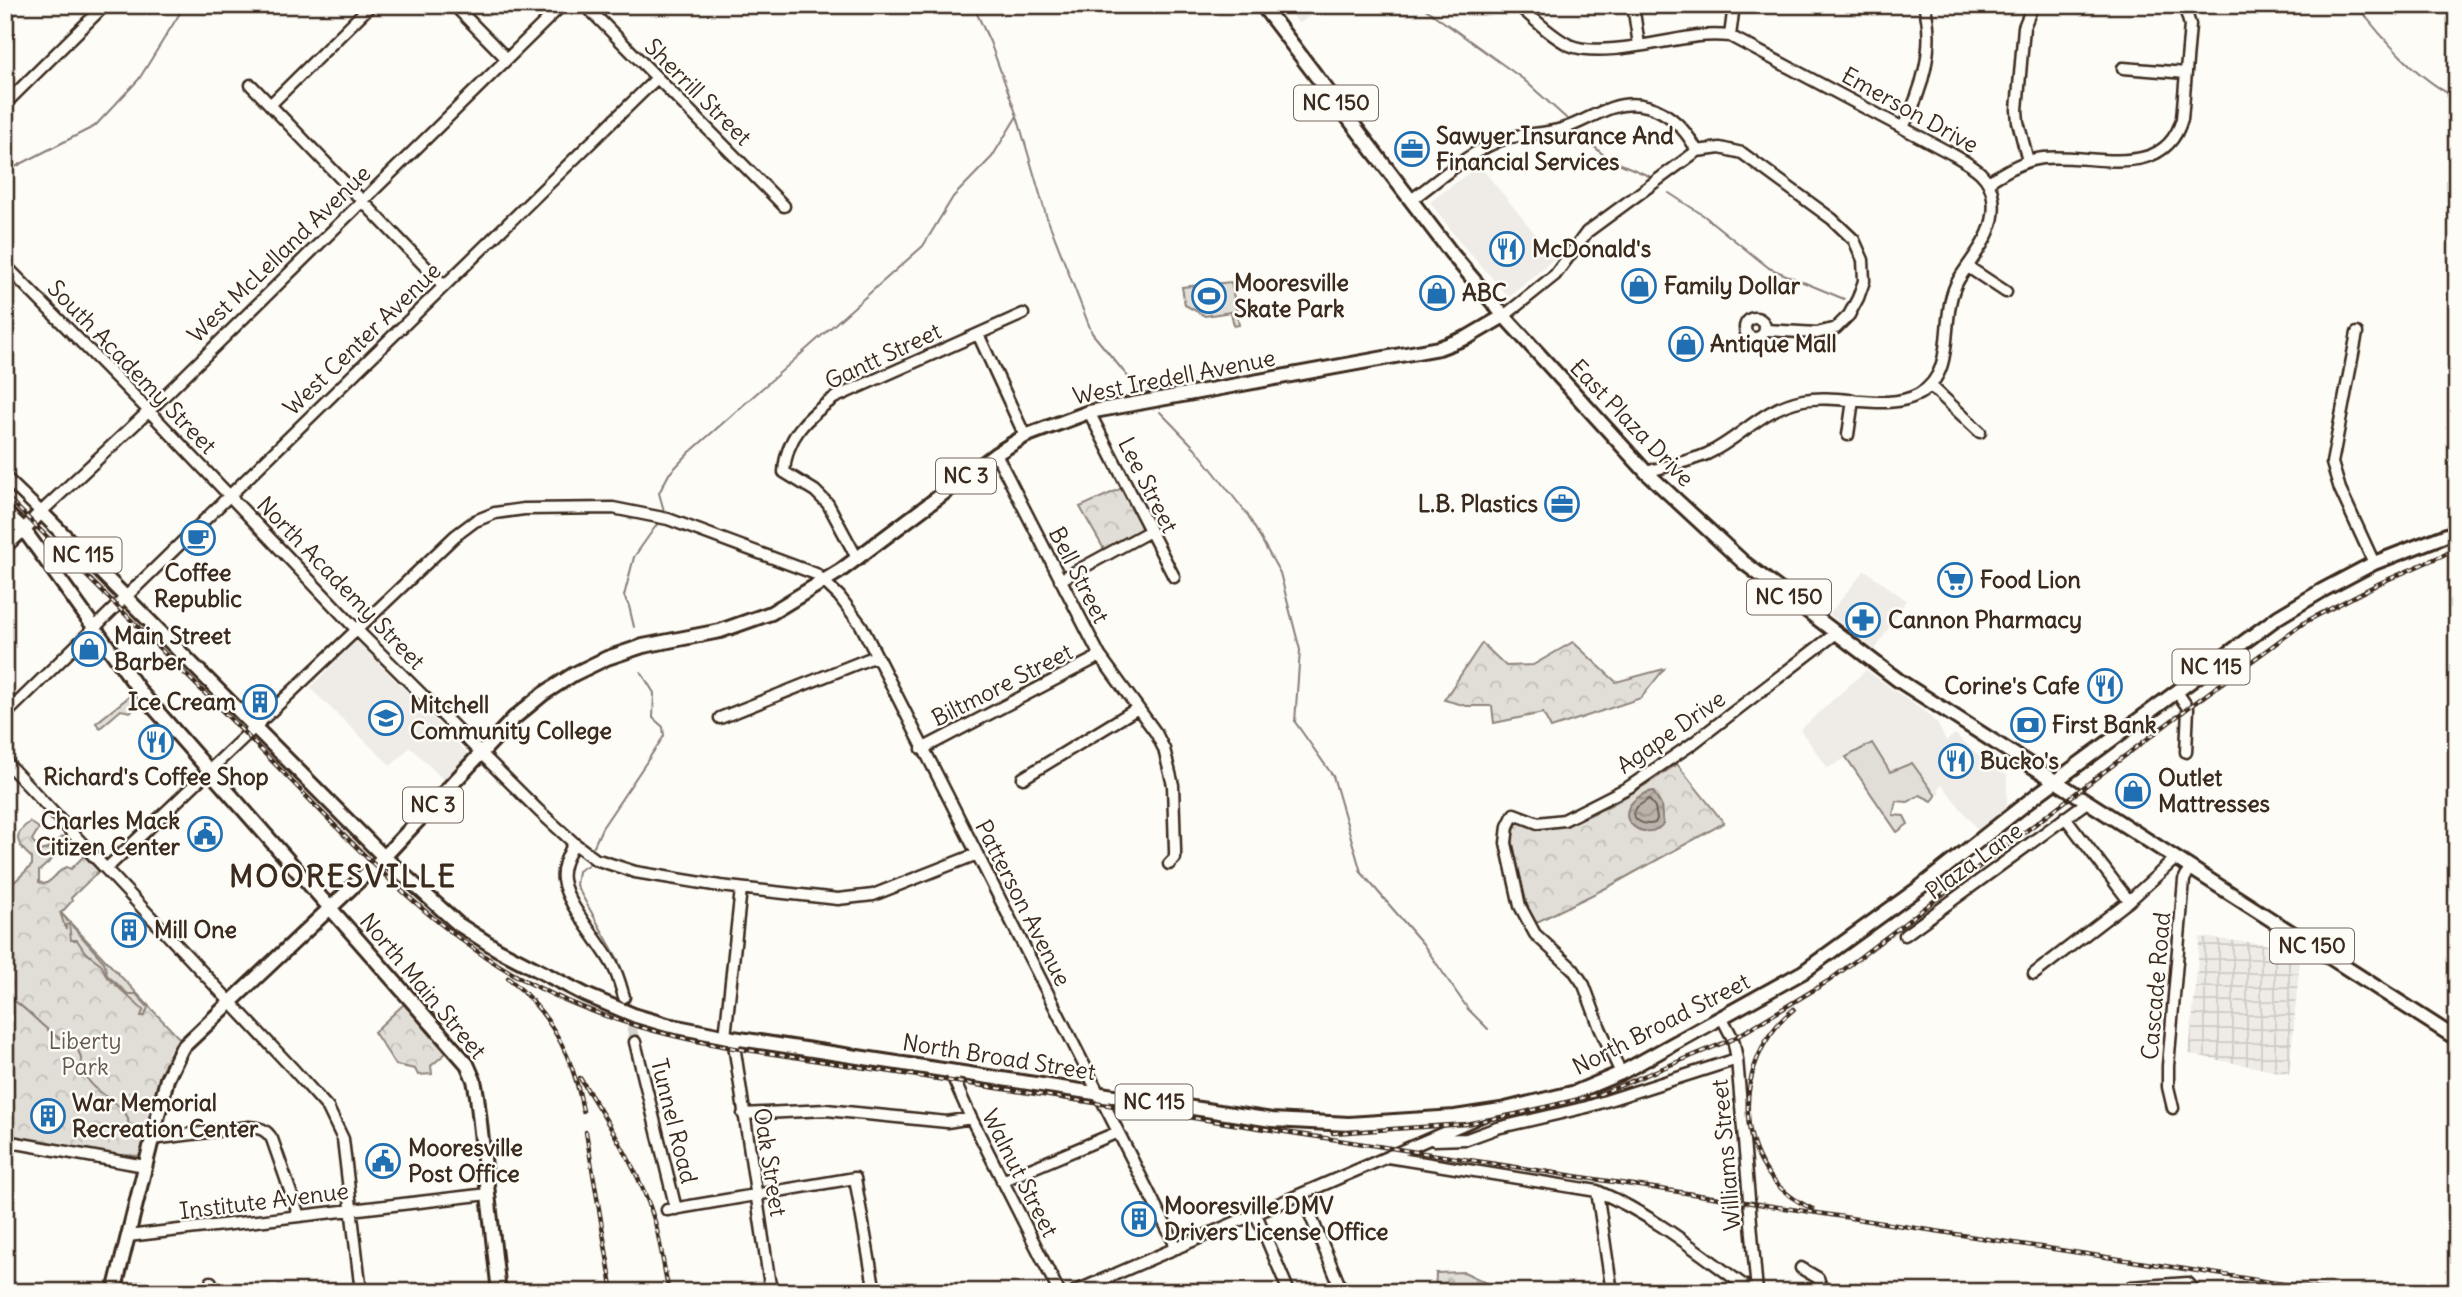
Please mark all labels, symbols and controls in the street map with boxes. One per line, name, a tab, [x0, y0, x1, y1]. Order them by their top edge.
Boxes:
street label: Sherrill Street	[639, 32, 758, 151]
street label: Emerson Drive	[1837, 60, 1984, 159]
road number: NC 150	[1294, 86, 1378, 120]
place label: Sawyer Insurance And Financial Services	[1436, 121, 1674, 176]
office icon: Sawyer Insurance And Financial Services	[1393, 130, 1431, 168]
street label: West McLelland Avenue	[181, 159, 376, 349]
restaurant icon: McDonald's	[1488, 230, 1526, 268]
place label: McDonald's	[1532, 234, 1651, 263]
street label: West Center Avenue	[277, 256, 447, 421]
shop icon: Family Dollar	[1620, 267, 1658, 305]
place label: Mooresville Skate Park	[1234, 268, 1349, 323]
place label: Family Dollar	[1664, 271, 1801, 300]
street label: South Academy Street	[42, 274, 223, 460]
shop icon: ABC	[1418, 274, 1456, 312]
sports icon: Mooresville Skate Park	[1190, 277, 1228, 315]
place label: ABC	[1462, 278, 1507, 307]
street label: Gantt Street	[820, 316, 946, 395]
shop icon: Antique Mall	[1667, 325, 1705, 363]
place label: Antique Mall	[1710, 329, 1837, 358]
street label: West Iredell Avenue	[1070, 343, 1278, 410]
street label: East Plaza Drive	[1564, 353, 1700, 492]
street label: Lee Street	[1112, 432, 1185, 538]
road number: NC 3	[936, 458, 996, 494]
office icon: L.B. Plastics	[1543, 485, 1581, 523]
place label: L.B. Plastics	[1418, 489, 1538, 518]
street label: North Academy Street	[251, 490, 432, 675]
cafe icon: Coffee Republic	[179, 519, 217, 557]
street label: Bell Street	[1043, 522, 1116, 628]
road number: NC 115	[44, 538, 122, 572]
place label: Coffee Republic	[154, 558, 242, 613]
supermarket icon: Food Lion	[1936, 561, 1974, 599]
place label: Food Lion	[1980, 565, 2081, 594]
road number: NC 150	[1747, 580, 1831, 614]
pharmacy icon: Cannon Pharmacy	[1844, 601, 1882, 639]
place label: Cannon Pharmacy	[1888, 605, 2082, 634]
place label: Main Street Barber	[114, 621, 231, 676]
shop icon: Main Street Barber	[70, 630, 108, 668]
street label: Biltmore Street	[927, 637, 1077, 732]
road number: NC 115	[2172, 650, 2250, 684]
restaurant icon: Corine's Cafe	[2086, 667, 2124, 705]
place label: Corine's Cafe	[1944, 671, 2080, 700]
building icon: Ice Cream	[241, 683, 279, 721]
street label: Agape Drive	[1611, 684, 1731, 780]
place label: Ice Cream	[128, 687, 236, 716]
place label: Mitchell Community College	[410, 690, 612, 745]
school or university icon: Mitchell Community College	[367, 699, 405, 737]
bank icon: First Bank	[2009, 706, 2047, 744]
place label: First Bank	[2052, 710, 2157, 739]
restaurant icon: Richard's Coffee Shop	[137, 723, 175, 761]
restaurant icon: Bucko's	[1937, 742, 1975, 780]
place label: Bucko's	[1980, 746, 2059, 775]
place label: Richard's Coffee Shop	[43, 762, 269, 791]
place label: Outlet Mattresses	[2158, 763, 2270, 818]
shop icon: Outlet Mattresses	[2114, 772, 2152, 810]
road number: NC 3	[403, 788, 463, 822]
place label: Charles Mack Citizen Center	[36, 806, 181, 861]
public building icon: Charles Mack Citizen Center	[186, 815, 224, 853]
street label: Patterson Avenue	[969, 815, 1078, 991]
street label: Plaza Lane	[1920, 816, 2028, 905]
district label: MOORESVILLE	[229, 857, 457, 895]
street label: North Main Street	[354, 907, 493, 1065]
building icon: Mill One	[110, 911, 148, 949]
street label: Cascade Road	[2135, 911, 2176, 1061]
place label: Mill One	[154, 915, 237, 944]
road number: NC 150	[2270, 928, 2354, 964]
street label: North Broad Street	[1567, 966, 1754, 1081]
park label: Liberty Park	[49, 1026, 121, 1081]
street label: North Broad Street	[900, 1027, 1098, 1086]
street label: Tunnel Road	[645, 1056, 704, 1186]
street label: Williams Street	[1704, 1078, 1747, 1232]
road number: NC 115	[1116, 1084, 1192, 1120]
place label: War Memorial Recreation Center	[72, 1088, 259, 1143]
building icon: War Memorial Recreation Center	[29, 1097, 67, 1135]
street label: Walnut Street	[976, 1104, 1065, 1242]
street label: Oak Street	[748, 1106, 793, 1219]
place label: Mooresville Post Office	[408, 1133, 523, 1188]
public building icon: Mooresville Post Office	[364, 1142, 402, 1180]
street label: Institute Avenue	[178, 1176, 350, 1225]
place label: Mooresville DMV Drivers License Office	[1164, 1191, 1388, 1246]
building icon: Mooresville DMV Drivers License Office	[1120, 1200, 1158, 1238]

